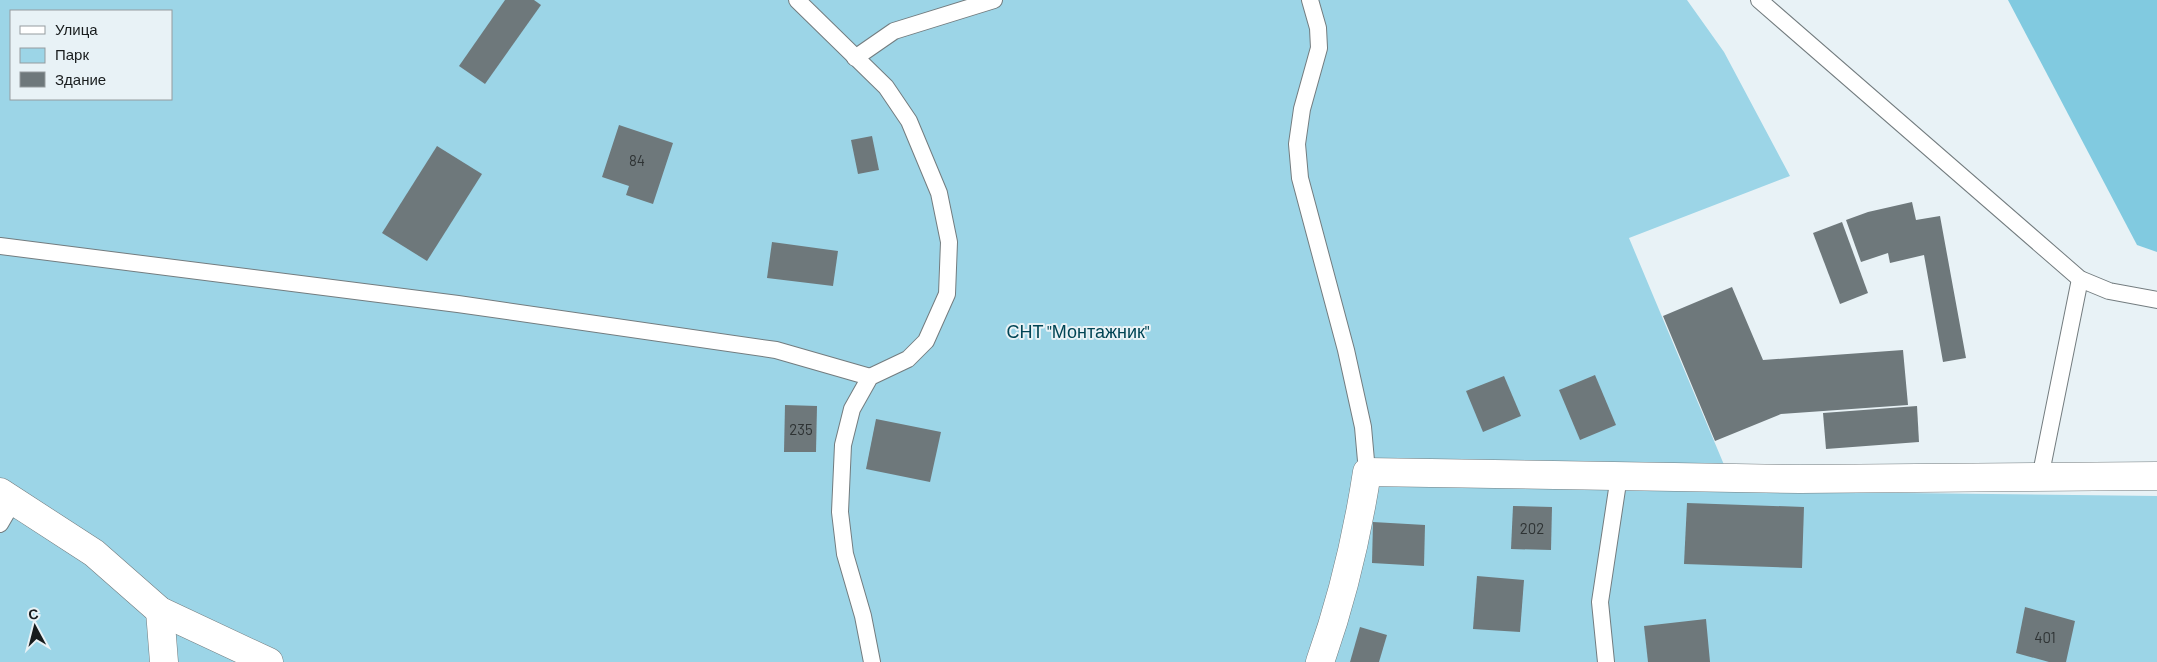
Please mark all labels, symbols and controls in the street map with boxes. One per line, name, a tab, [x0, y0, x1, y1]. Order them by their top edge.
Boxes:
legend	[10, 10, 172, 100]
text: Улица	[55, 20, 98, 38]
text: Парк	[55, 45, 89, 63]
text: Здание	[55, 70, 106, 88]
house number: 84	[629, 151, 645, 169]
park label: СНТ "Монтажник"	[1006, 320, 1150, 342]
house number: 235	[789, 420, 813, 438]
house number: 202	[1520, 519, 1544, 537]
north arrow	[10, 602, 60, 652]
text: С	[27, 605, 39, 623]
house number: 401	[2034, 628, 2056, 646]

